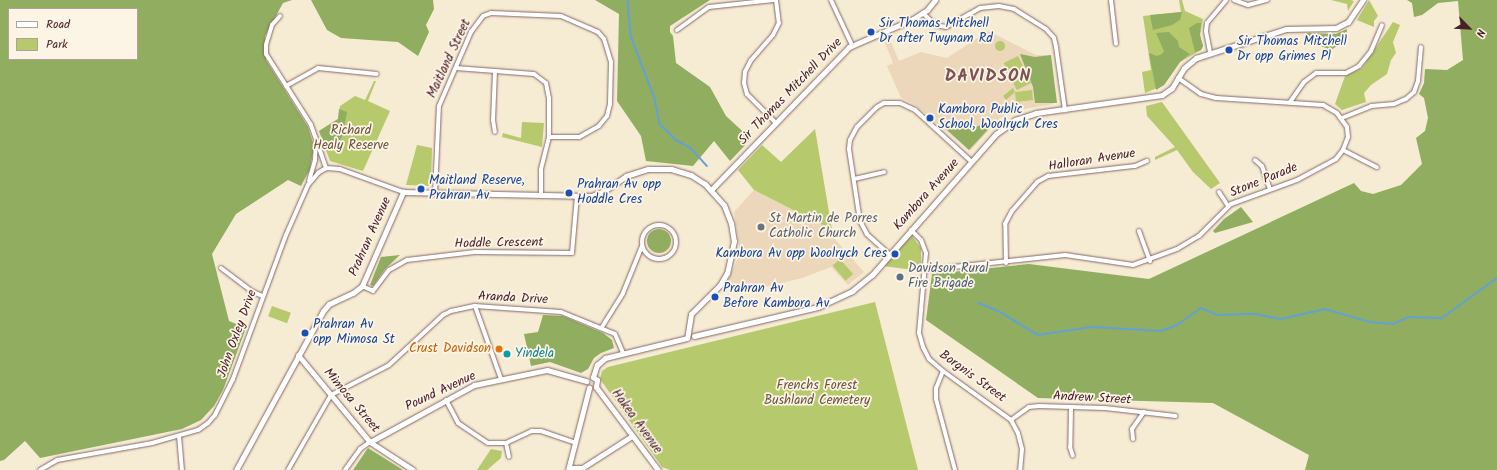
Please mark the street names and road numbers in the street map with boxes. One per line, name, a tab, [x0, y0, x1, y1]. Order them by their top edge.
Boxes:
street label: Maitland Street	[425, 17, 475, 101]
street label: Sir Thomas Mitchell Drive	[736, 35, 846, 149]
street label: Halloran Avenue	[1047, 146, 1137, 176]
street label: Kambora Avenue	[891, 156, 963, 234]
street label: Stone Parade	[1228, 160, 1300, 202]
street label: Prahran Avenue	[347, 195, 395, 279]
street label: Hoddle Crescent	[454, 235, 544, 253]
street label: John Oxley Drive	[215, 288, 261, 380]
street label: Aranda Drive	[478, 289, 548, 309]
street label: Borgnis Street	[936, 348, 1008, 406]
street label: Mimosa Street	[320, 366, 382, 436]
street label: Pound Avenue	[403, 369, 479, 415]
street label: Hakea Avenue	[607, 387, 665, 457]
street label: Andrew Street	[1052, 389, 1132, 409]

